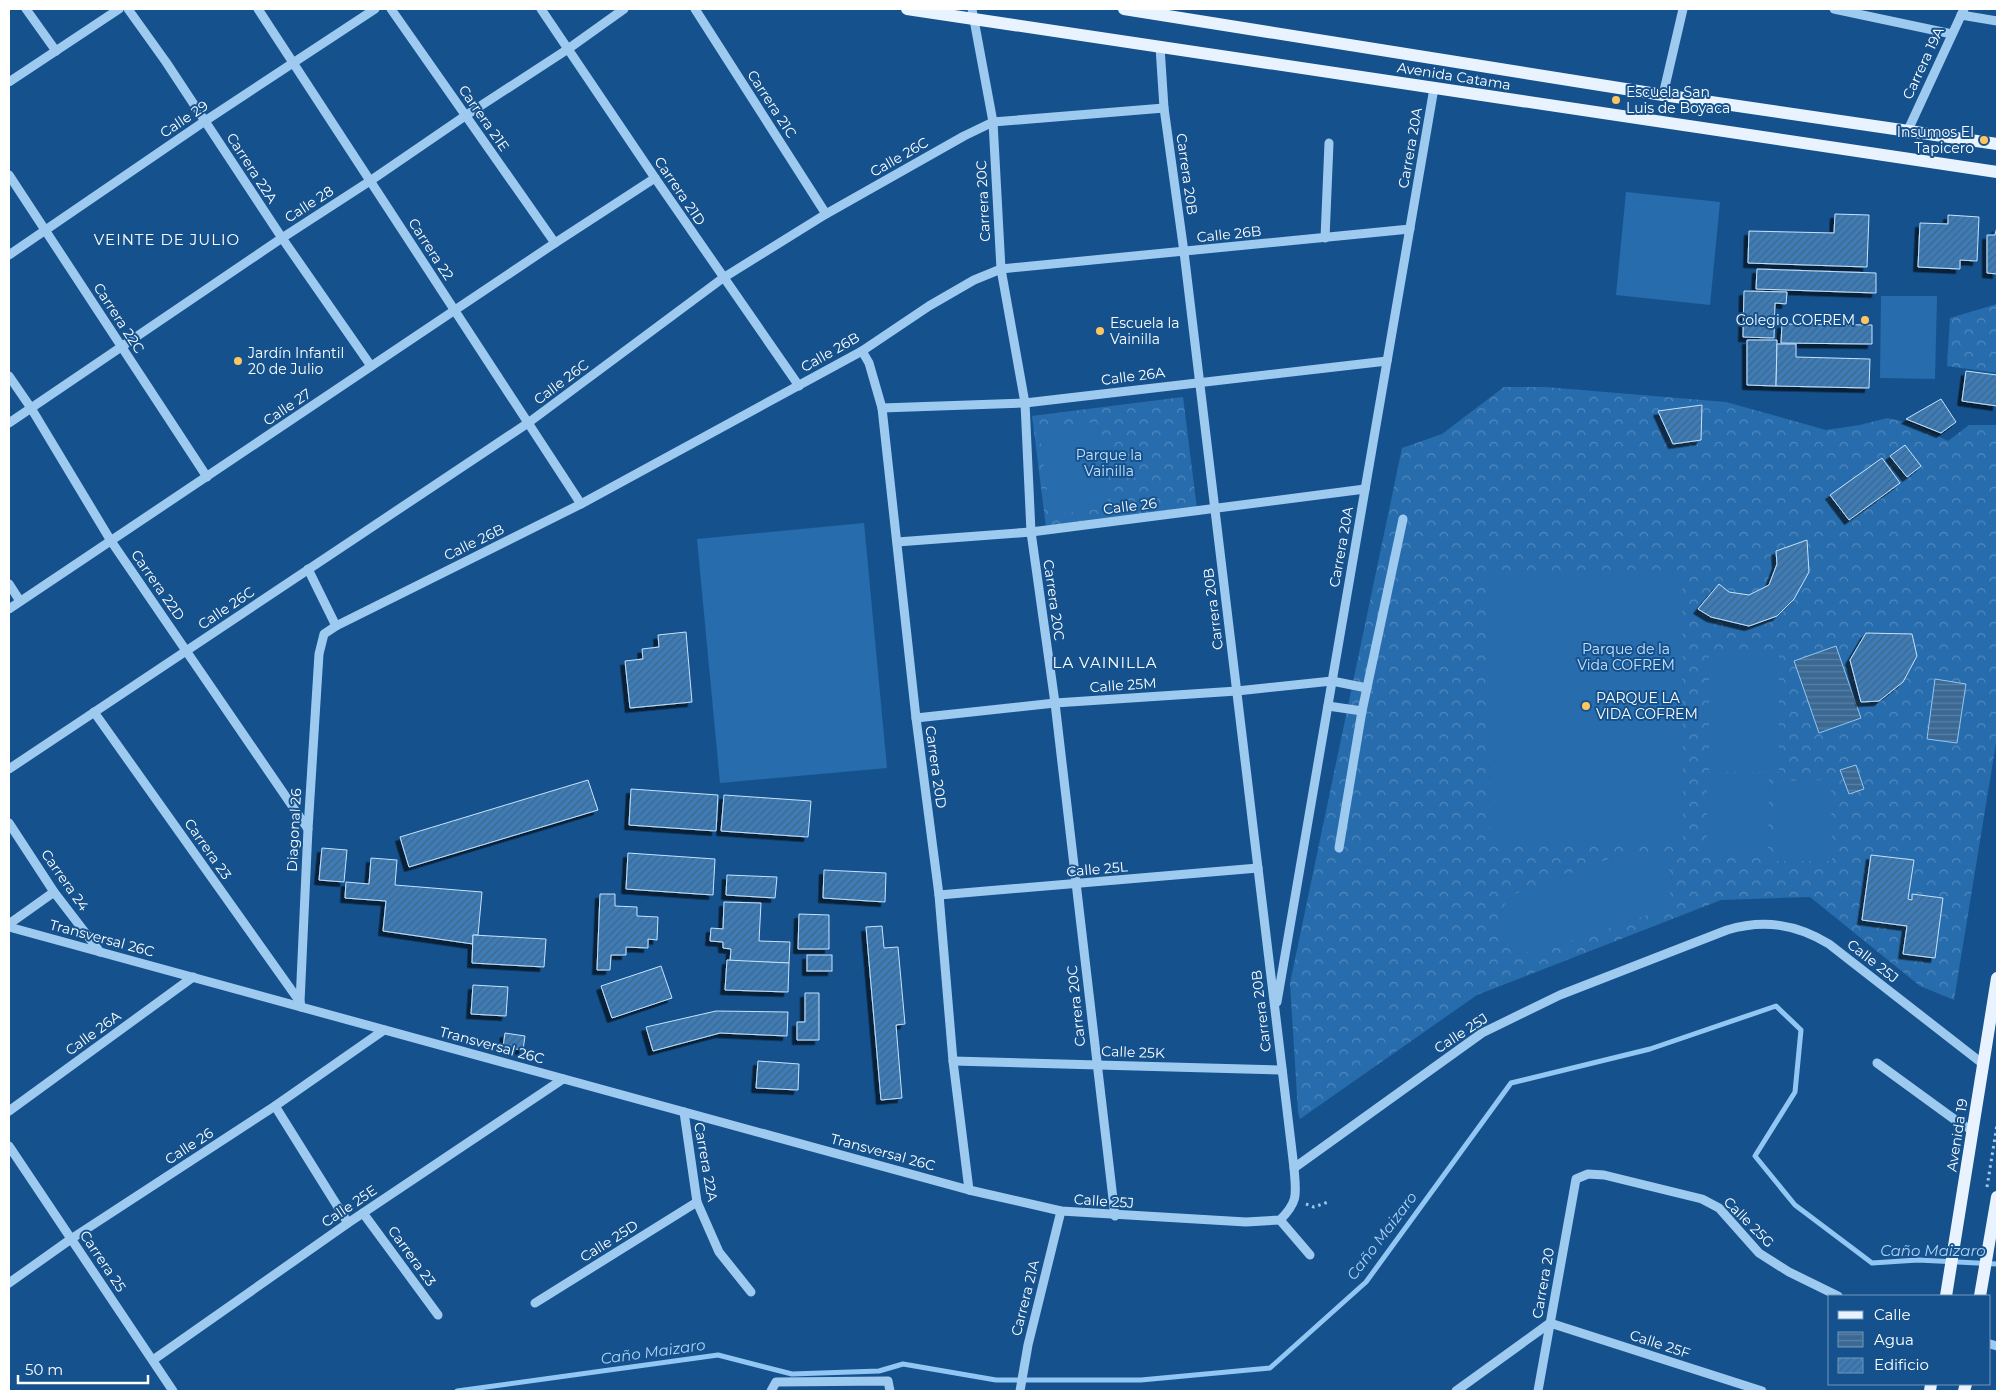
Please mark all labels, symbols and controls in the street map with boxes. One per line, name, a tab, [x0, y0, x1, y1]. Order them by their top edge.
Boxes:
street label: Carrera 19A	[1898, 23, 1948, 102]
street label: Avenida Catama	[1396, 58, 1512, 94]
street label: Carrera 21C	[743, 67, 801, 141]
street label: Carrera 21E	[455, 81, 513, 155]
place label: Escuela San Luis de Boyaca	[1626, 83, 1730, 117]
marker: Escuela San Luis de Boyaca	[1610, 94, 1622, 106]
street label: Calle 29	[156, 96, 212, 142]
street label: Carrera 20A	[1394, 105, 1426, 190]
place label: Insumos El Tapicero	[1897, 123, 1974, 157]
street label: Carrera 22A	[223, 129, 282, 207]
street label: Carrera 20B	[1172, 132, 1202, 216]
street label: Calle 26C	[867, 133, 931, 181]
marker: Insumos El Tapicero	[1978, 134, 1990, 146]
street label: Carrera 21D	[650, 153, 710, 229]
street label: Carrera 20C	[972, 160, 994, 242]
street label: Calle 28	[281, 182, 337, 226]
street label: Carrera 22	[404, 215, 458, 283]
street label: Calle 26B	[1196, 222, 1262, 246]
district label: VEINTE DE JULIO	[94, 230, 240, 249]
street label: Carrera 22C	[90, 279, 148, 357]
place label: Colegio COFREM	[1736, 311, 1855, 329]
place label: Escuela la Vainilla	[1110, 314, 1180, 348]
marker: Colegio COFREM	[1859, 314, 1871, 326]
marker: Escuela la Vainilla	[1094, 325, 1106, 337]
street label: Calle 26B	[797, 328, 863, 376]
place label: Jardín Infantil 20 de Julio	[247, 344, 344, 378]
marker: Jardín Infantil 20 de Julio	[232, 355, 244, 367]
street label: Calle 26C	[530, 355, 592, 408]
street label: Calle 26A	[1100, 363, 1167, 389]
street label: Calle 27	[260, 384, 314, 430]
park label: Parque la Vainilla	[1076, 446, 1142, 480]
street label: Calle 26	[1102, 494, 1158, 518]
street label: Carrera 20A	[1325, 504, 1357, 589]
street label: Calle 26B	[441, 520, 507, 564]
street label: Carrera 22D	[127, 546, 189, 624]
street label: Carrera 20C	[1039, 558, 1069, 642]
street label: Carrera 20B	[1199, 567, 1227, 651]
street label: Calle 26C	[194, 583, 258, 633]
park label: Parque de la Vida COFREM	[1577, 640, 1675, 674]
district label: LA VAINILLA	[1053, 653, 1157, 672]
street label: Calle 25M	[1089, 674, 1157, 696]
place label: PARQUE LA VIDA COFREM	[1596, 689, 1698, 723]
marker: PARQUE LA VIDA COFREM	[1580, 700, 1592, 712]
street label: Carrera 20D	[921, 725, 951, 809]
street label: Diagonal 26	[283, 787, 305, 872]
street label: Carrera 23	[180, 815, 236, 883]
street label: Carrera 24	[37, 846, 93, 915]
street label: Calle 25L	[1065, 857, 1129, 881]
street label: Transversal 26C	[48, 915, 156, 961]
street label: Calle 25J	[1844, 935, 1902, 987]
street label: Carrera 20C	[1063, 964, 1089, 1048]
street label: Carrera 20B	[1247, 969, 1275, 1053]
street label: Calle 26A	[62, 1006, 125, 1059]
street label: Calle 25J	[1431, 1009, 1491, 1057]
street label: Transversal 26C	[438, 1022, 546, 1068]
street label: Calle 25K	[1101, 1042, 1165, 1062]
street label: Avenida 19	[1942, 1097, 1972, 1173]
street label: Carrera 22A	[690, 1121, 722, 1204]
street label: Calle 26	[161, 1123, 217, 1168]
street label: Transversal 26C	[829, 1129, 937, 1175]
street label: Calle 25E	[318, 1181, 380, 1231]
water label: Caño Maizaro	[1342, 1188, 1421, 1284]
street label: Calle 25J	[1073, 1190, 1135, 1212]
street label: Calle 25G	[1720, 1193, 1778, 1251]
street label: Calle 25D	[577, 1216, 641, 1266]
street label: Carrera 23	[384, 1222, 440, 1290]
street label: Carrera 25	[76, 1227, 130, 1295]
water label: Caño Maizaro	[1880, 1241, 1986, 1260]
street label: Carrera 20	[1528, 1246, 1558, 1320]
street label: Carrera 21A	[1007, 1257, 1043, 1338]
legend	[1828, 1295, 1991, 1385]
text: Calle	[1874, 1305, 1911, 1324]
street label: Calle 25F	[1628, 1326, 1693, 1362]
text: Agua	[1874, 1330, 1914, 1349]
water label: Caño Maizaro	[599, 1335, 707, 1368]
scale bar	[18, 1352, 148, 1384]
text: Edificio	[1874, 1355, 1929, 1374]
text: 50 m	[25, 1360, 63, 1379]

